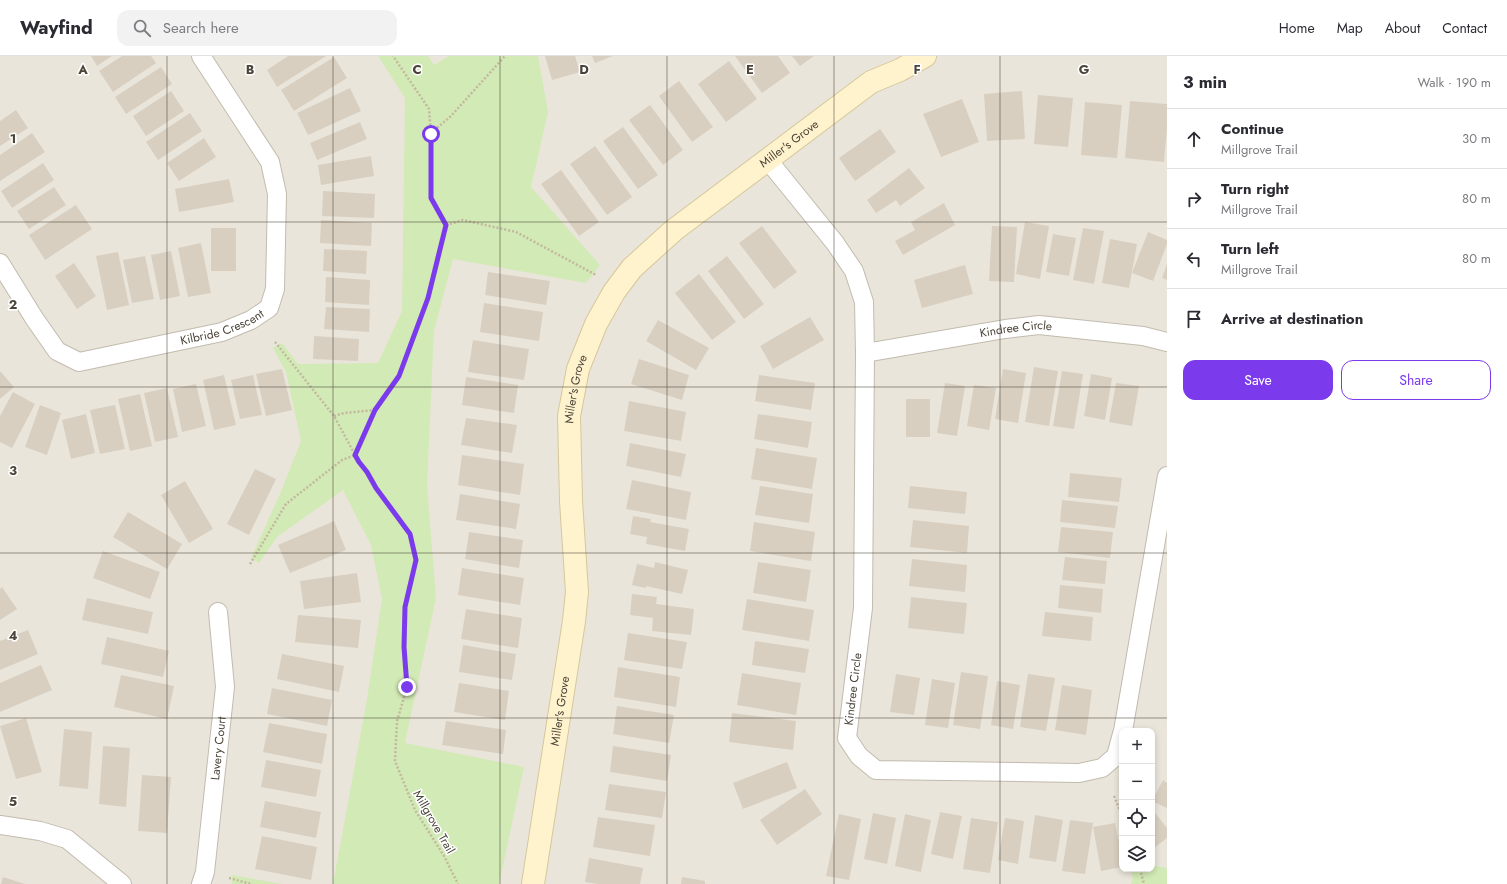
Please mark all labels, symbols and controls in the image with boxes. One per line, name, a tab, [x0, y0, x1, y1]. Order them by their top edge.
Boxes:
search box	[117, 10, 397, 46]
text: Wayfind	[20, 14, 93, 41]
icon: search	[131, 17, 153, 39]
text: Search here	[163, 17, 239, 39]
text: Home	[1279, 18, 1315, 38]
text: Map	[1337, 18, 1363, 38]
text: About	[1385, 18, 1420, 38]
text: Contact	[1442, 18, 1487, 38]
text: A	[77, 60, 88, 79]
text: B	[246, 60, 255, 79]
text: C	[412, 60, 422, 79]
text: D	[579, 60, 589, 79]
text: E	[746, 60, 754, 79]
text: F	[913, 60, 921, 79]
text: G	[1079, 60, 1090, 79]
text: 3 min	[1183, 70, 1227, 94]
text: Walk · 190 m	[1418, 73, 1491, 92]
street label: Miller's Grove	[755, 115, 822, 172]
text: Continue	[1221, 118, 1284, 140]
route start	[422, 125, 440, 143]
icon: ahead	[1183, 128, 1205, 150]
text: 1	[10, 129, 16, 148]
text: 30 m	[1462, 129, 1491, 148]
text: Millgrove Trail	[1221, 140, 1298, 159]
text: Turn right	[1221, 178, 1289, 200]
icon: right	[1183, 188, 1205, 210]
text: 80 m	[1462, 189, 1491, 208]
text: Millgrove Trail	[1221, 200, 1298, 219]
text: Turn left	[1221, 238, 1279, 260]
icon: left	[1183, 248, 1205, 270]
text: 80 m	[1462, 249, 1491, 268]
text: Millgrove Trail	[1221, 260, 1298, 279]
text: 2	[9, 295, 17, 314]
street label: Kilbride Crescent	[179, 305, 268, 350]
icon: arrive	[1183, 308, 1205, 330]
text: Arrive at destination	[1221, 308, 1363, 330]
street label: Kindree Circle	[978, 316, 1053, 342]
street label: Miller's Grove	[560, 352, 592, 424]
button: Save	[1183, 360, 1333, 400]
button: Share	[1341, 360, 1491, 400]
text: 3	[9, 461, 17, 480]
text: 4	[8, 626, 18, 645]
street label: Kindree Circle	[840, 652, 866, 726]
street label: Miller's Grove	[546, 675, 574, 747]
route end	[398, 678, 416, 696]
street label: Lavery Court	[206, 716, 231, 781]
map controls	[1119, 728, 1155, 872]
button: +	[1119, 728, 1155, 764]
button: −	[1119, 764, 1155, 800]
street label: Millgrove Trail	[409, 787, 459, 857]
text: 5	[9, 792, 17, 811]
button: locate	[1119, 800, 1155, 836]
button: layers	[1119, 836, 1155, 872]

